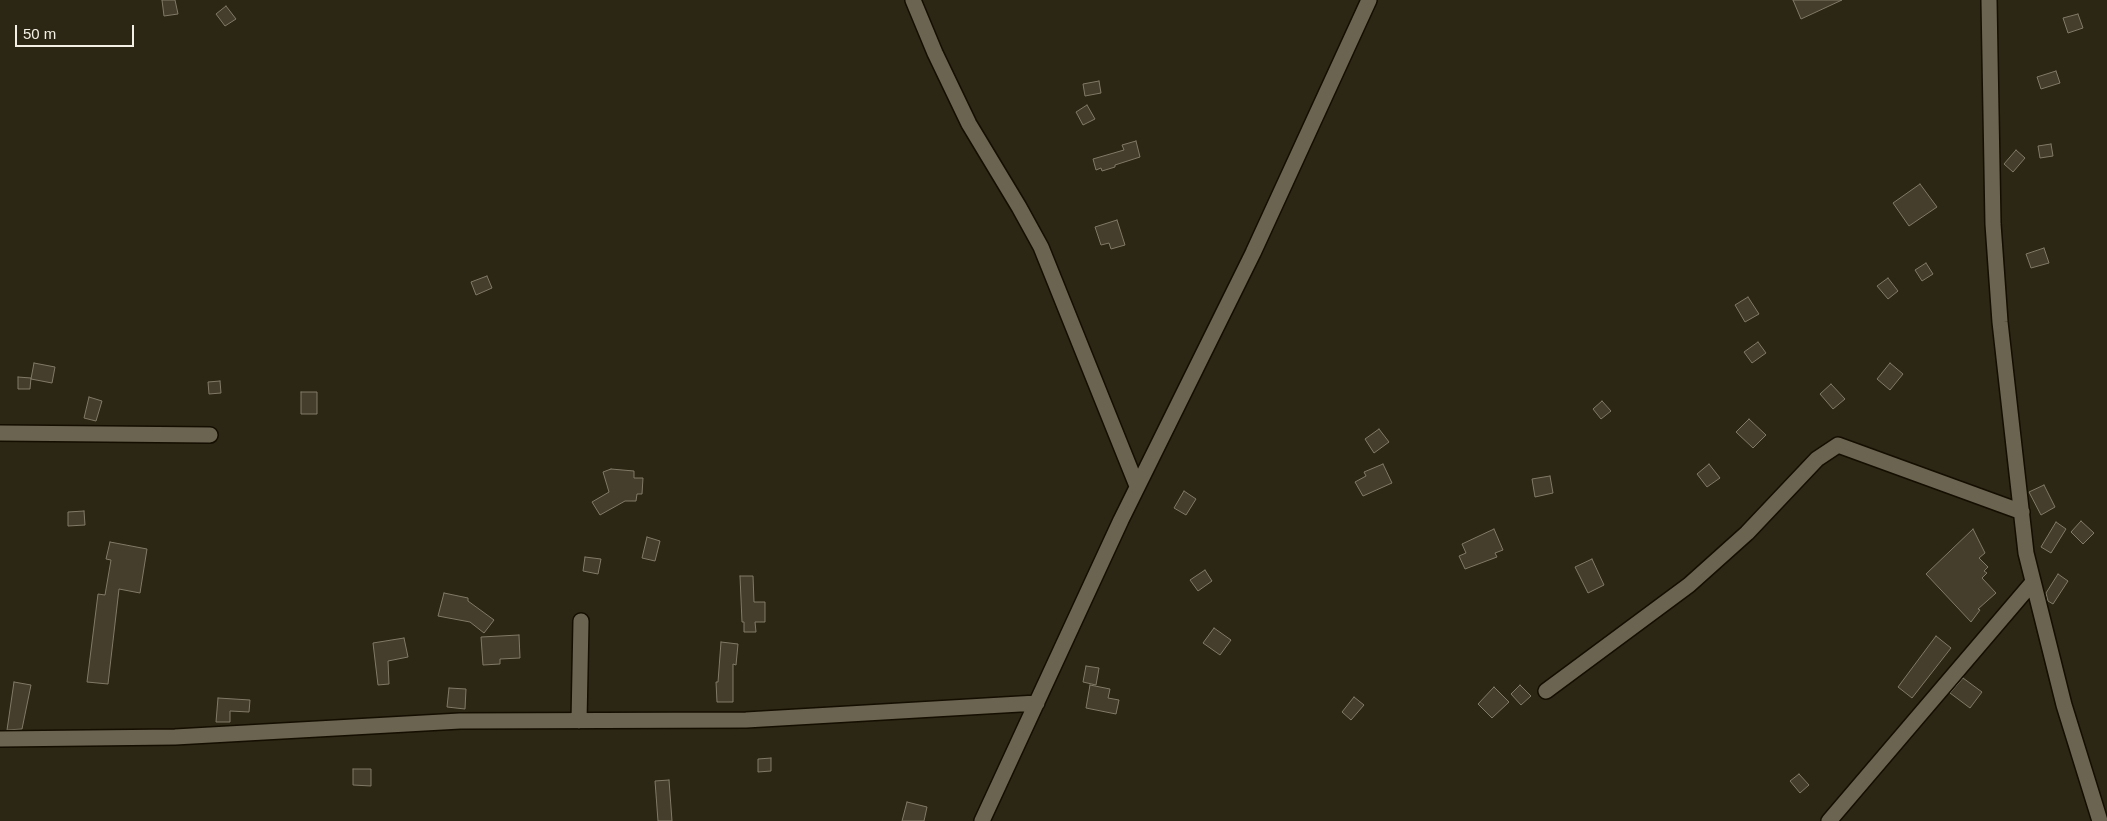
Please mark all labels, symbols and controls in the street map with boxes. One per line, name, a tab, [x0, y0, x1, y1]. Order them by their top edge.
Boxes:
scale bar	[18, 15, 136, 47]
text: 50 m	[23, 25, 56, 42]

